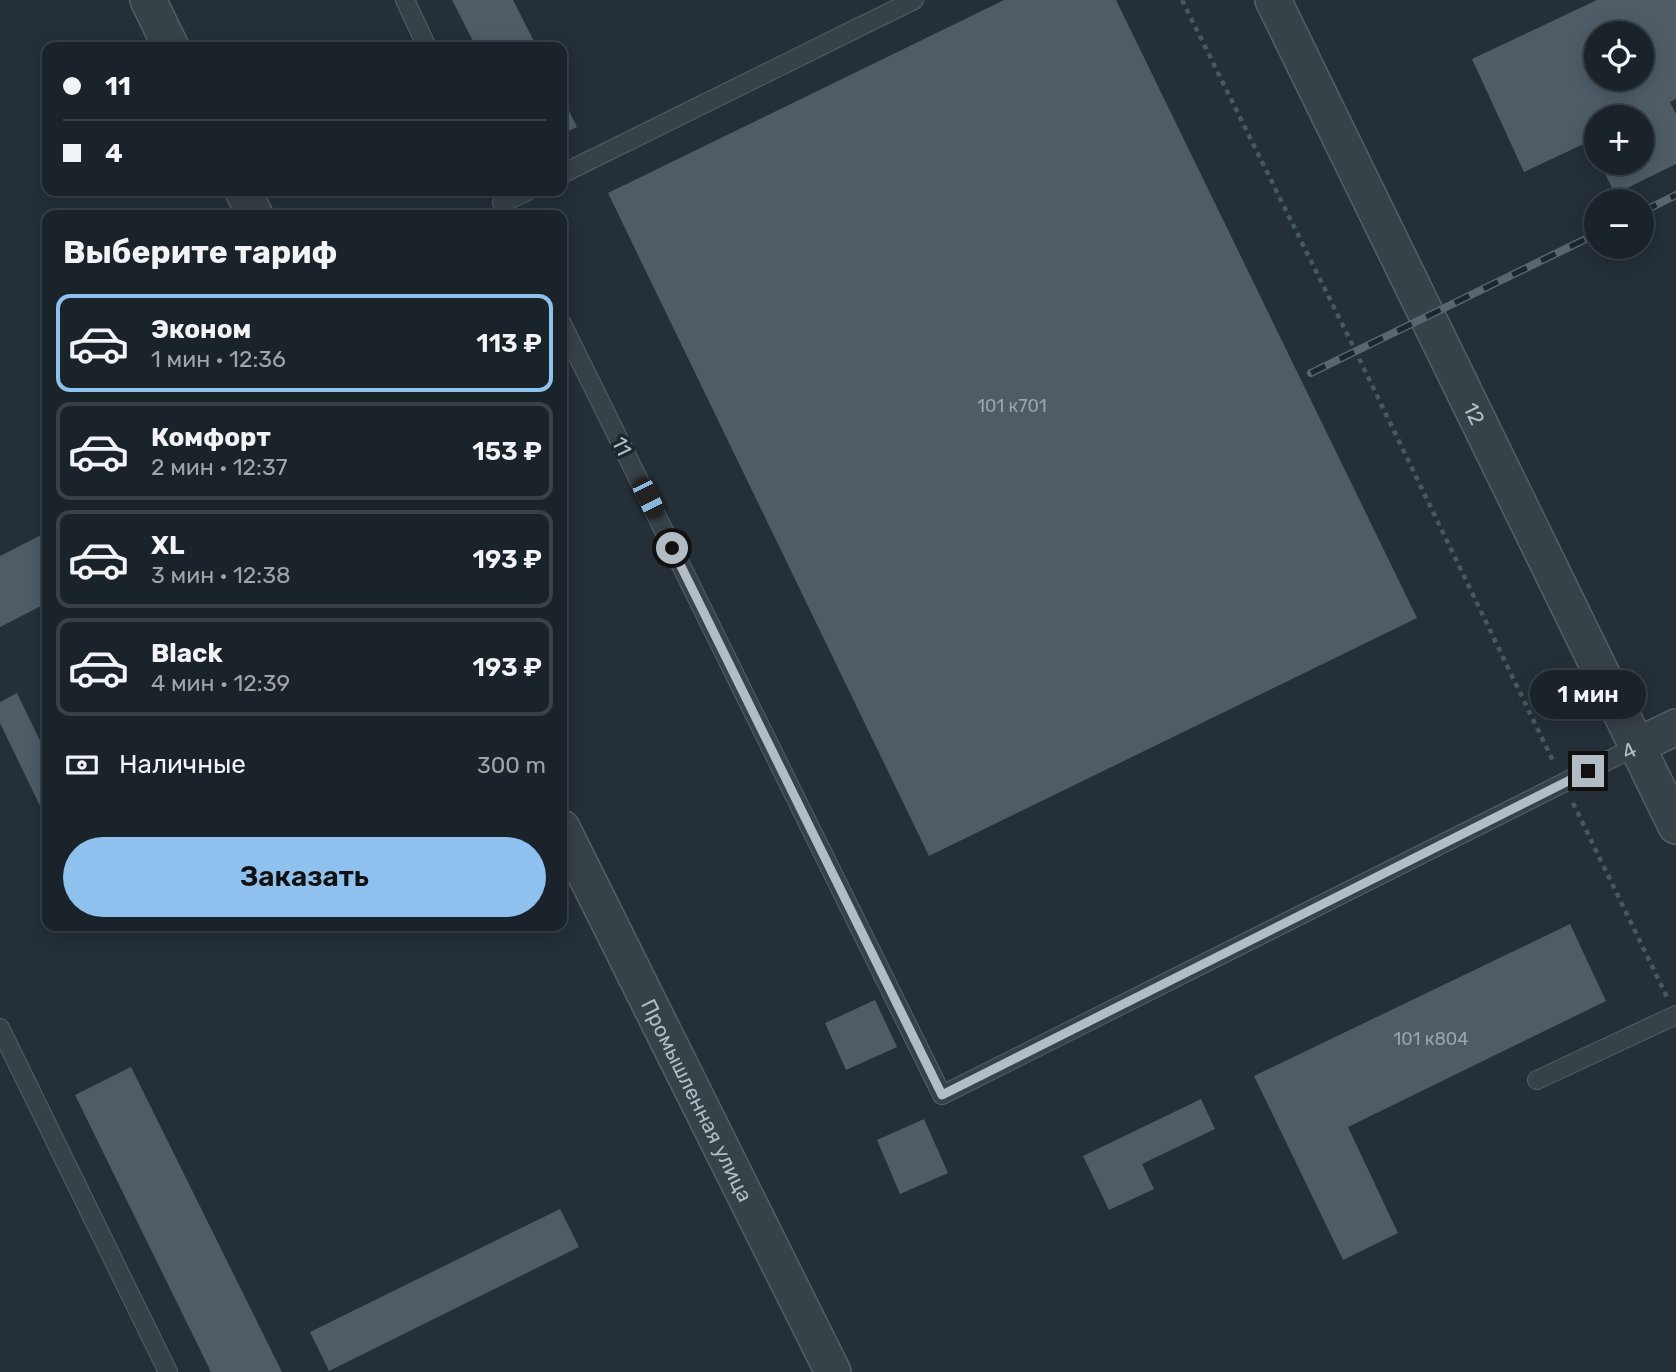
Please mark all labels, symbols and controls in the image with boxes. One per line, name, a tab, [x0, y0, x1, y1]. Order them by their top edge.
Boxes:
map controls	[1584, 21, 1654, 259]
button: locate	[1584, 21, 1654, 91]
text: 11	[105, 71, 131, 102]
button: +	[1584, 105, 1654, 175]
text: 4	[105, 138, 123, 169]
button: −	[1584, 189, 1654, 259]
text: Выберите тариф	[63, 233, 337, 271]
icon: car	[67, 312, 130, 375]
text: Эконом	[151, 314, 251, 345]
text: 113 ₽	[476, 328, 542, 359]
text: 1 мин · 12:36	[151, 345, 286, 373]
house number: 101 к701	[977, 395, 1047, 417]
street label: 12	[1459, 398, 1491, 428]
icon: car	[67, 420, 130, 483]
text: Комфорт	[151, 422, 271, 453]
street label: 11	[607, 432, 637, 460]
text: 153 ₽	[472, 436, 542, 467]
text: 2 мин · 12:37	[151, 453, 288, 481]
car	[630, 475, 667, 521]
icon: car	[67, 528, 130, 591]
text: XL	[151, 530, 184, 561]
route start	[656, 532, 688, 564]
text: 193 ₽	[473, 544, 542, 575]
text: 3 мин · 12:38	[151, 561, 291, 589]
icon: car	[67, 636, 130, 699]
text: Black	[151, 638, 223, 669]
text: 193 ₽	[473, 652, 542, 683]
text: 4 мин · 12:39	[151, 669, 290, 697]
callout: 1 мин	[1530, 670, 1646, 718]
text: 1 мин	[1557, 680, 1619, 708]
street label: 4	[1617, 736, 1640, 764]
icon: cash	[63, 746, 101, 784]
text: Наличные	[119, 749, 246, 780]
text: 300 m	[477, 751, 546, 779]
route end	[1572, 755, 1604, 787]
button: Заказать	[63, 837, 546, 917]
street label: Промышленная улица	[637, 994, 759, 1206]
house number: 101 к804	[1394, 1028, 1468, 1050]

